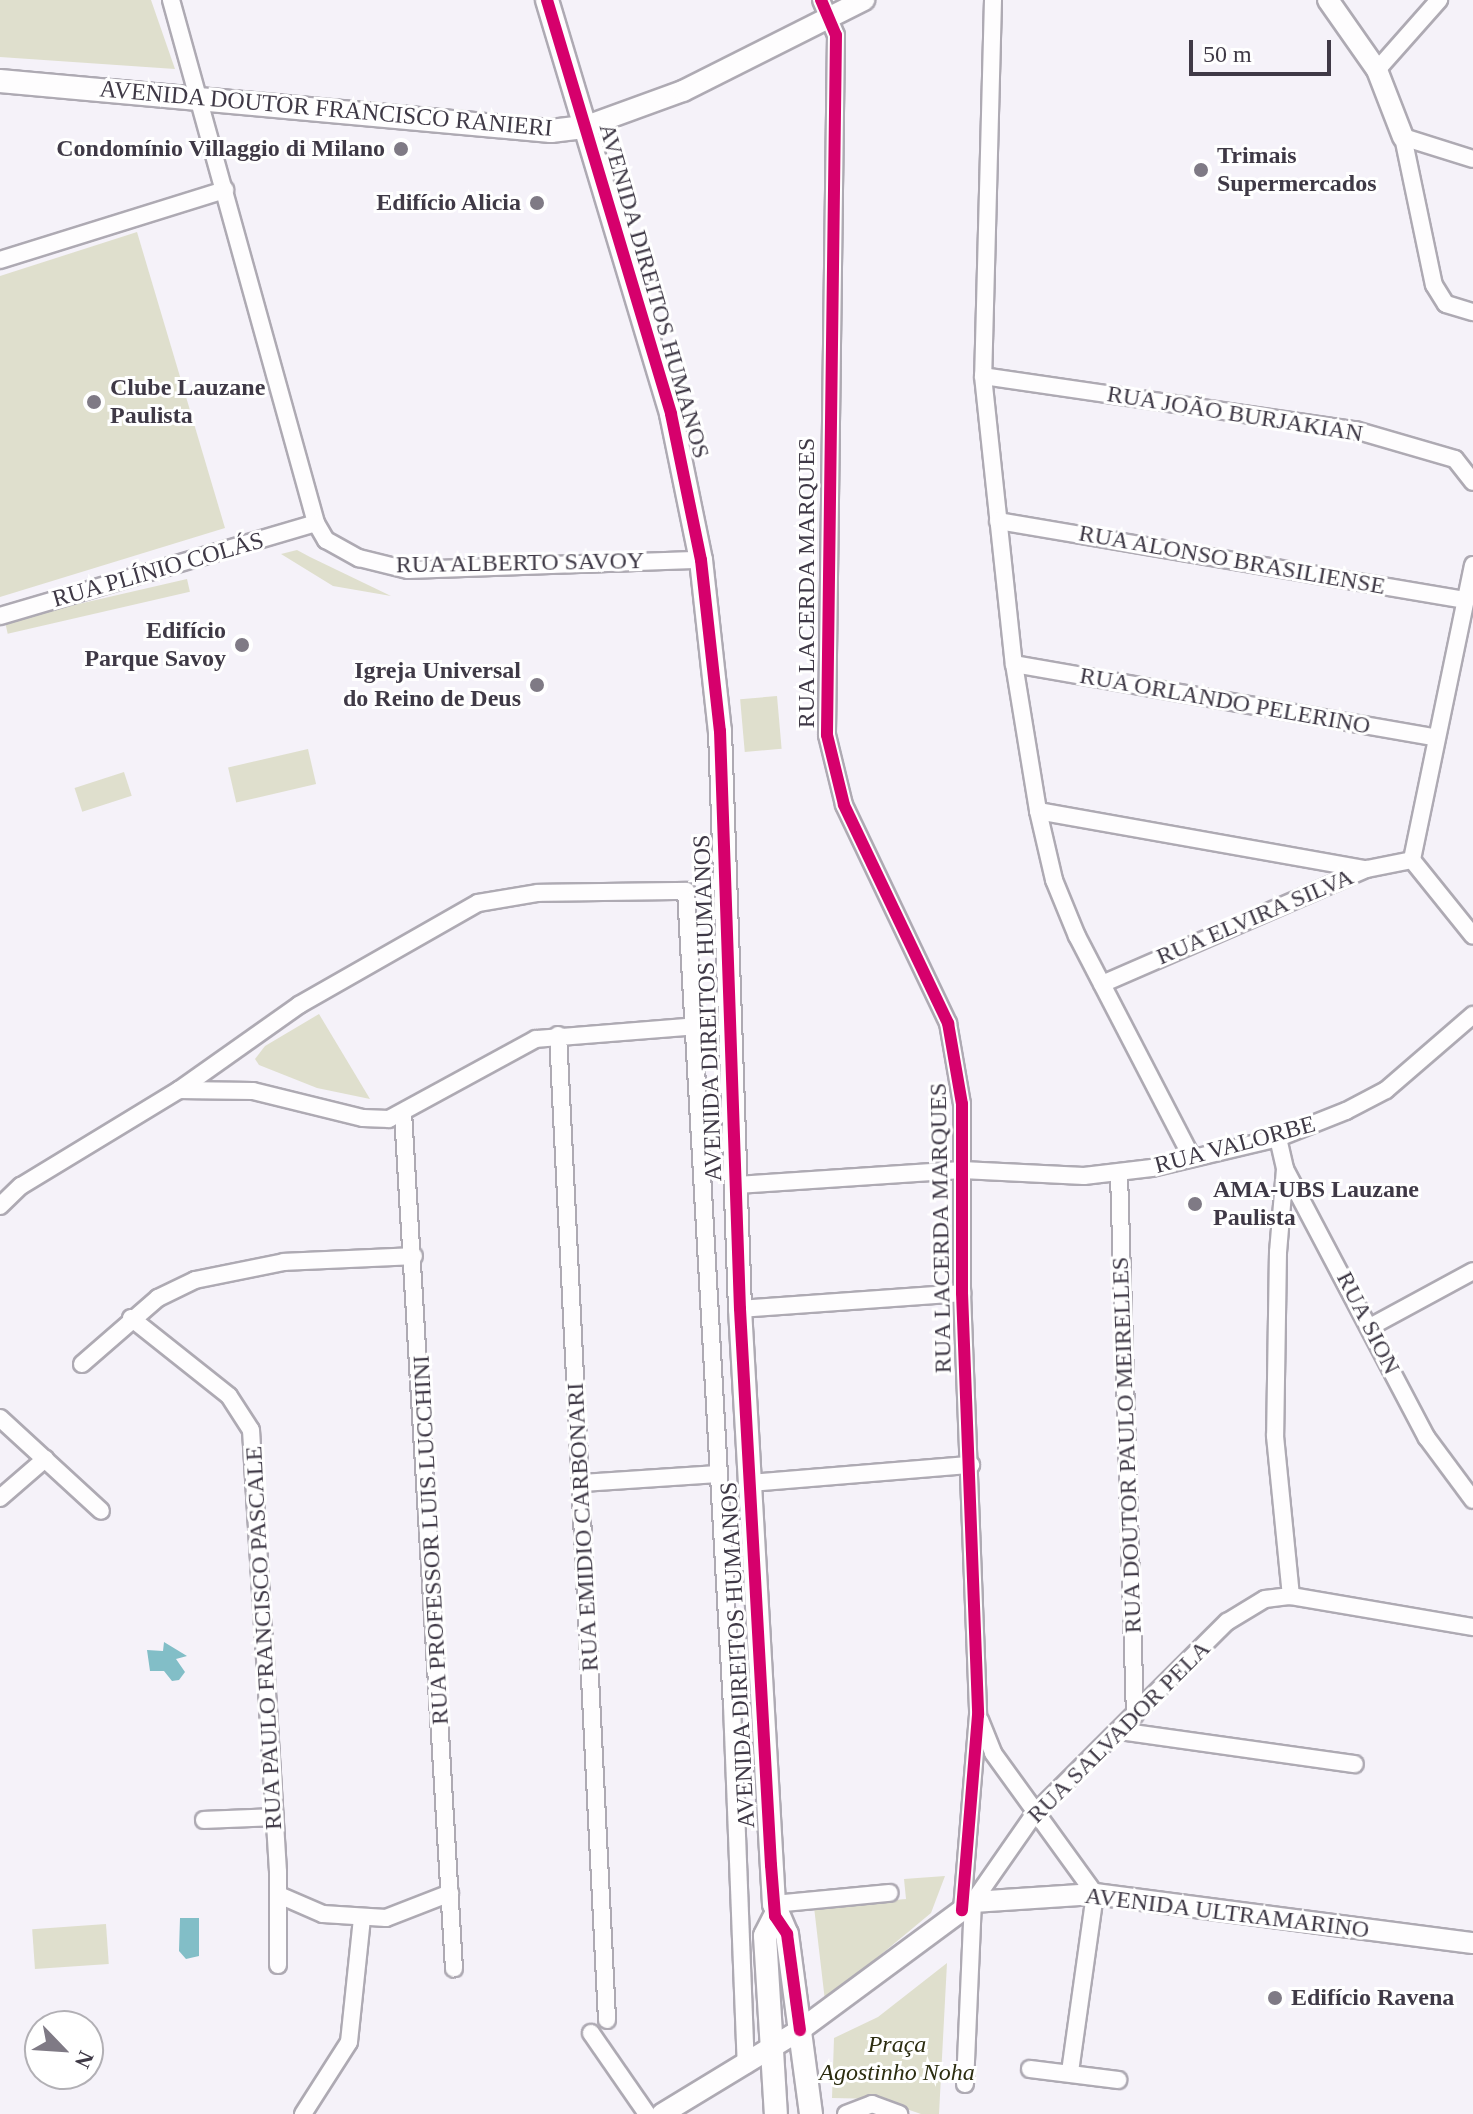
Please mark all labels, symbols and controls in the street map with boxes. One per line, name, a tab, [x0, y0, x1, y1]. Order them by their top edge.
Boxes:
scale bar	[1193, 24, 1335, 74]
text: 50 m	[1203, 41, 1252, 67]
street label: AVENIDA DOUTOR FRANCISCO RANIERI	[98, 75, 554, 143]
street label: AVENIDA DIREITOS HUMANOS	[592, 120, 716, 462]
place label: Condomínio Villaggio di Milano	[56, 135, 385, 163]
marker: Condomínio Villaggio di Milano	[392, 140, 410, 158]
place label: Trimais Supermercados	[1217, 142, 1377, 198]
marker: Trimais Supermercados	[1192, 161, 1210, 179]
place label: Edifício Alicia	[375, 189, 521, 217]
marker: Edifício Alicia	[528, 194, 546, 212]
place label: Clube Lauzane Paulista	[110, 374, 265, 430]
street label: RUA JOÃO BURJAKIAN	[1104, 379, 1366, 449]
marker: Clube Lauzane Paulista	[85, 393, 103, 411]
street label: RUA LACERDA MARQUES	[793, 436, 821, 730]
street label: RUA ALONSO BRASILIENSE	[1075, 519, 1389, 601]
street label: RUA PLÍNIO COLÁS	[48, 526, 268, 614]
street label: RUA ALBERTO SAVOY	[394, 546, 646, 580]
place label: Edifício Parque Savoy	[84, 617, 226, 673]
marker: Edifício Parque Savoy	[233, 636, 251, 654]
place label: Igreja Universal do Reino de Deus	[343, 657, 521, 713]
street label: RUA ORLANDO PELERINO	[1077, 661, 1373, 741]
marker: Igreja Universal do Reino de Deus	[528, 676, 546, 694]
street label: AVENIDA DIREITOS HUMANOS	[688, 833, 728, 1183]
street label: RUA ELVIRA SILVA	[1151, 862, 1359, 972]
street label: RUA LACERDA MARQUES	[924, 1081, 958, 1375]
street label: RUA VALORBE	[1151, 1109, 1319, 1181]
place label: AMA-UBS Lauzane Paulista	[1213, 1176, 1419, 1232]
marker: AMA-UBS Lauzane Paulista	[1184, 1193, 1206, 1215]
street label: RUA DOUTOR PAULO MEIRELLES	[1106, 1256, 1148, 1634]
street label: RUA SION	[1330, 1266, 1406, 1380]
street label: RUA PROFESSOR LUIS LUCCHINI	[407, 1354, 455, 1726]
street label: RUA EMIDIO CARBONARI	[561, 1381, 605, 1673]
street label: RUA PAULO FRANCISCO PASCALE	[240, 1445, 288, 1831]
street label: AVENIDA DIREITOS HUMANOS	[715, 1480, 761, 1830]
street label: RUA SALVADOR PELA	[1021, 1634, 1217, 1830]
street label: AVENIDA ULTRAMARINO	[1083, 1881, 1371, 1945]
place label: Edifício Ravena	[1291, 1984, 1454, 2012]
marker: Edifício Ravena	[1266, 1989, 1284, 2007]
north arrow	[24, 2010, 104, 2090]
park label: Praça Agostinho Noha	[819, 2031, 975, 2087]
text: N	[70, 2047, 99, 2072]

